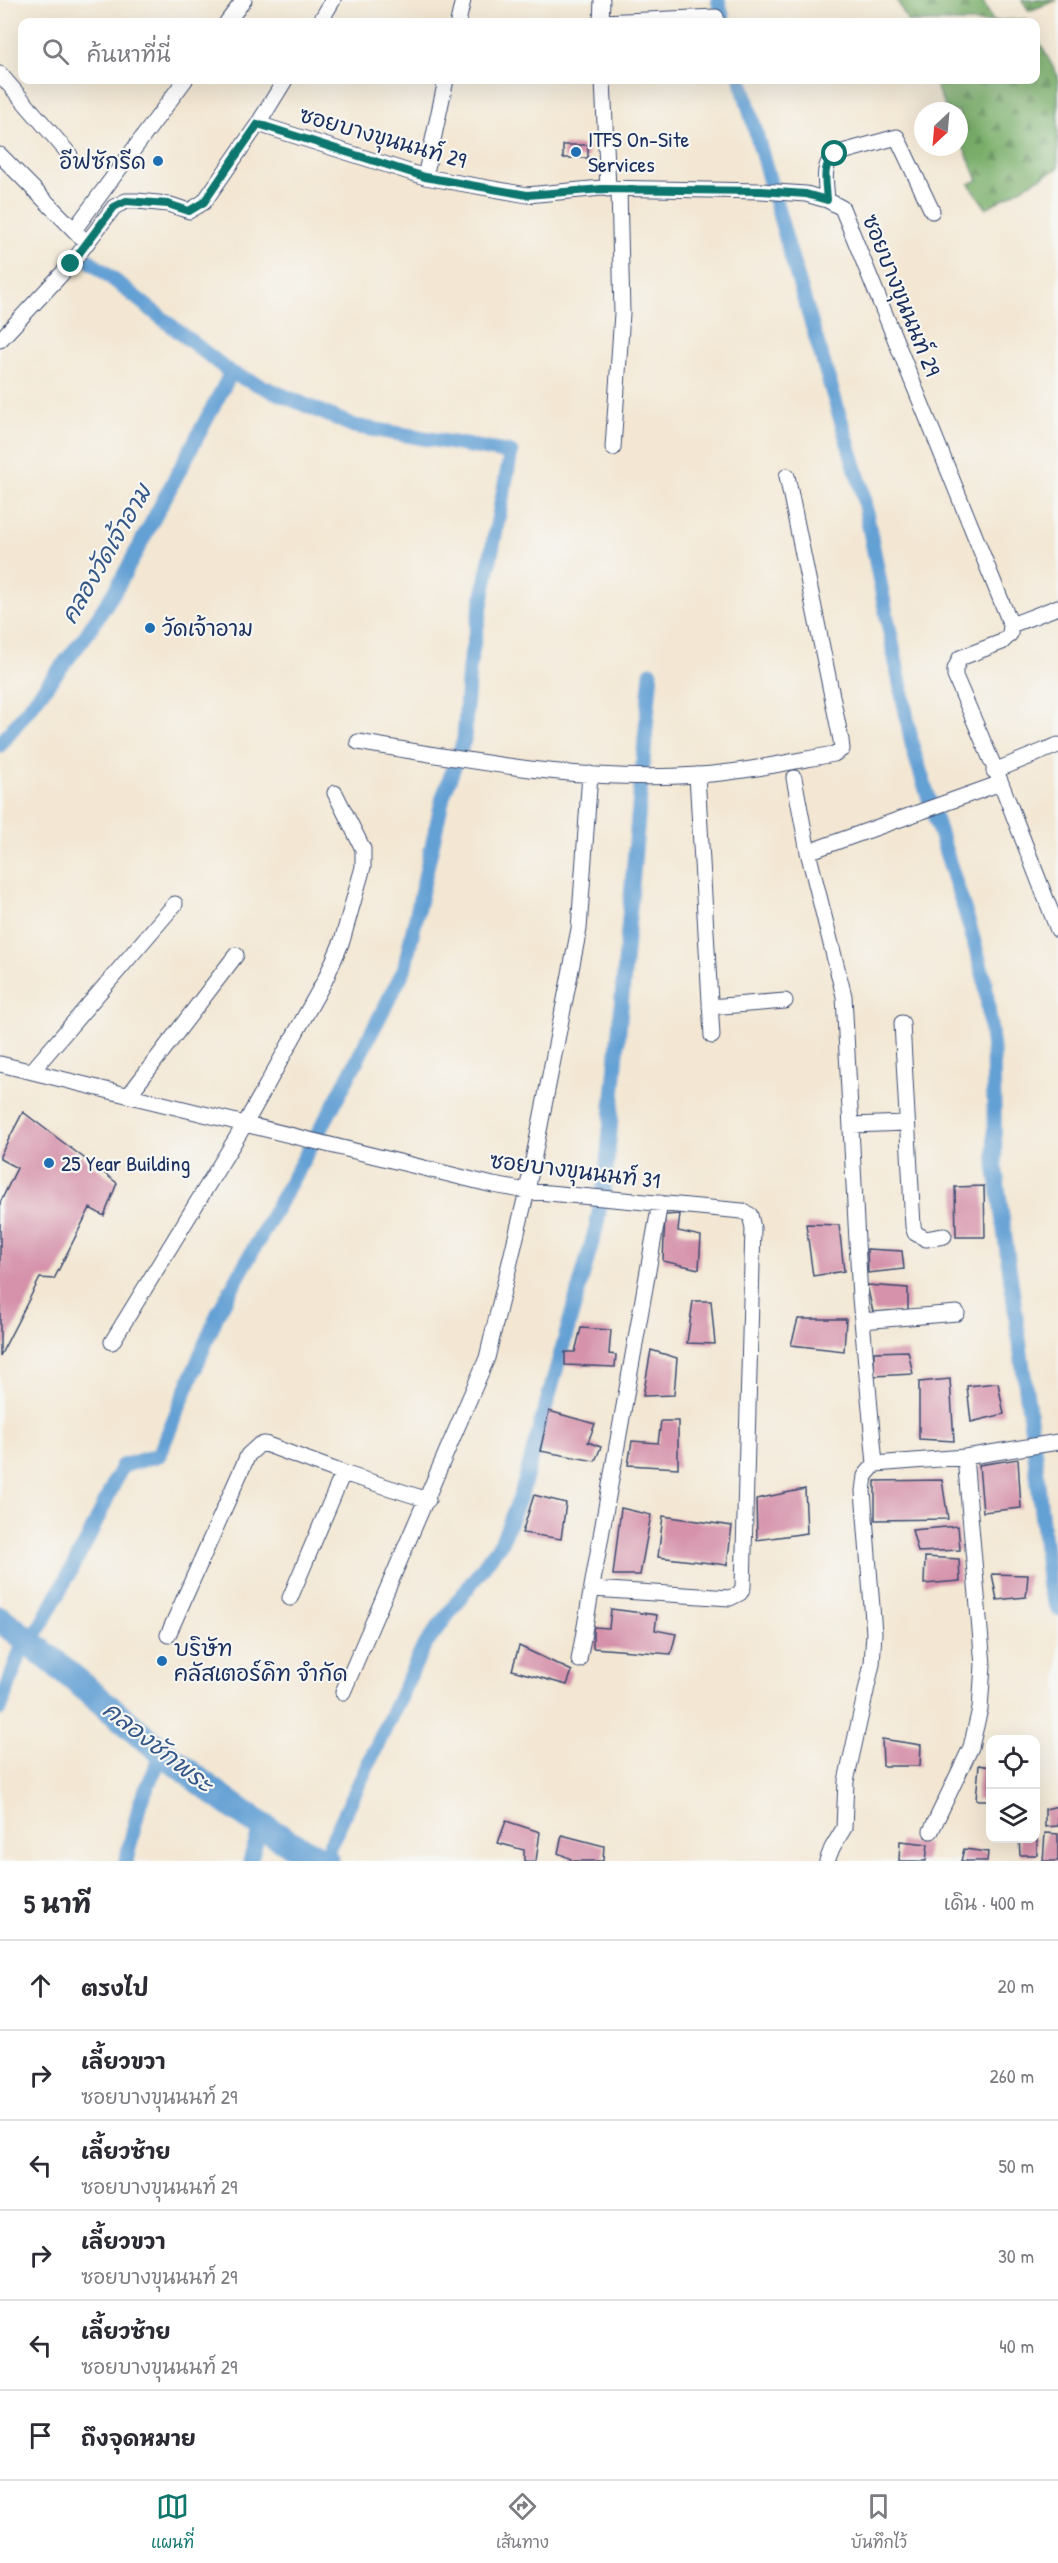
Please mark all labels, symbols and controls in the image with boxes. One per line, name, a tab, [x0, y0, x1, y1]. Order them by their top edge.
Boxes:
search box	[18, 18, 1040, 84]
icon: search	[39, 35, 72, 68]
text: ค้นหาที่นี่	[87, 39, 171, 69]
street label: ซอยบางขุนนนท์ 29	[296, 99, 470, 177]
north arrow	[914, 102, 968, 156]
place label: ITFS On-Site Services	[588, 124, 690, 179]
route start	[821, 140, 847, 166]
marker: ITFS On-Site Services	[569, 145, 583, 159]
place label: อีฟซักรีด	[59, 146, 146, 176]
marker: อีฟซักรีด	[151, 154, 165, 168]
street label: ซอยบางขุนนนท์ 29	[854, 210, 948, 381]
route end	[57, 250, 83, 276]
water label: คลองวัดเจ้าอาม	[52, 476, 159, 629]
place label: วัดเจ้าอาม	[162, 613, 253, 643]
marker: วัดเจ้าอาม	[143, 621, 157, 635]
street label: ซอยบางขุนนนท์ 31	[488, 1145, 662, 1197]
place label: 25 Year Building	[61, 1148, 190, 1178]
marker: 25 Year Building	[42, 1156, 56, 1170]
place label: บริษัท คลัสเตอร์คิท จำกัด	[174, 1633, 348, 1688]
marker: บริษัท คลัสเตอร์คิท จำกัด	[155, 1654, 169, 1668]
water label: คลองชักพระ	[97, 1693, 222, 1801]
map controls	[986, 1735, 1040, 1843]
button: locate	[986, 1735, 1040, 1789]
button: layers	[986, 1789, 1040, 1843]
text: 5 นาที	[24, 1886, 91, 1921]
text: เดิน · 400 m	[944, 1889, 1034, 1916]
icon: ahead	[24, 1969, 57, 2002]
text: 20 m	[997, 1972, 1034, 1999]
text: ตรงไป	[81, 1973, 149, 2003]
text: เลี้ยวขวา	[81, 2046, 165, 2076]
icon: right	[24, 2059, 57, 2092]
text: 260 m	[990, 2062, 1034, 2089]
text: ซอยบางขุนนนท์ 29	[81, 2083, 237, 2110]
text: เลี้ยวซ้าย	[81, 2136, 171, 2166]
icon: left	[24, 2149, 57, 2182]
text: 50 m	[998, 2152, 1034, 2179]
text: ซอยบางขุนนนท์ 29	[81, 2173, 237, 2200]
text: เลี้ยวขวา	[81, 2226, 165, 2256]
icon: right	[24, 2239, 57, 2272]
text: 30 m	[998, 2242, 1034, 2269]
text: ซอยบางขุนนนท์ 29	[81, 2263, 237, 2290]
text: เลี้ยวซ้าย	[81, 2316, 171, 2346]
icon: left	[24, 2329, 57, 2362]
text: 40 m	[999, 2332, 1034, 2359]
text: ซอยบางขุนนนท์ 29	[81, 2353, 237, 2380]
icon: arrive	[24, 2419, 57, 2452]
text: ถึงจุดหมาย	[81, 2423, 196, 2453]
tab: แผนที่	[151, 2490, 194, 2554]
tab: เส้นทาง	[496, 2490, 549, 2554]
tab: บันทึกไว้	[851, 2490, 907, 2554]

